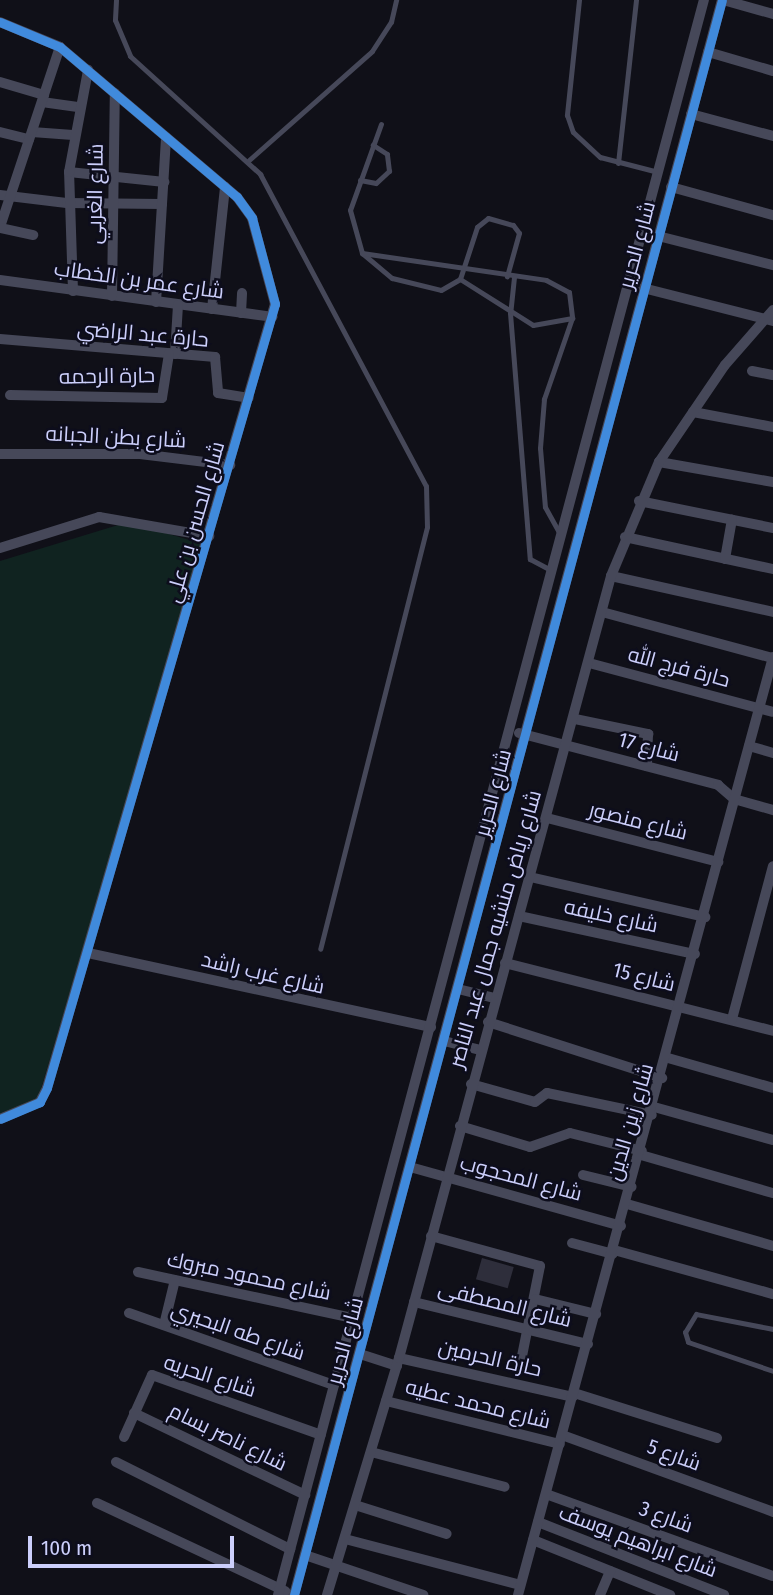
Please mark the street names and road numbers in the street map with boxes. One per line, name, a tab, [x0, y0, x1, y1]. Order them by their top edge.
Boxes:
street label: شارع الغربي	[82, 143, 108, 245]
street label: شارع الحرير	[613, 198, 661, 292]
street label: شارع عمر بن الخطاب	[52, 256, 226, 304]
street label: حارة عبد الراضي	[76, 316, 210, 352]
street label: حارة الرحمه	[59, 363, 155, 389]
street label: شارع بطن الجبانه	[45, 421, 187, 453]
street label: شارع الحسن بن علي	[160, 438, 230, 606]
street label: حارة فرج الله	[625, 641, 733, 693]
street label: شارع 17	[616, 727, 682, 767]
street label: شارع الحرير	[469, 746, 517, 840]
street label: شارع رياض منشيه جمال عبد الناصر	[443, 787, 547, 1071]
street label: شارع منصور	[586, 797, 690, 845]
street label: شارع خليفه	[562, 894, 660, 938]
street label: شارع غرب راشد	[199, 947, 327, 999]
street label: شارع 15	[610, 957, 678, 997]
street label: شارع زين الدين	[601, 1060, 659, 1184]
street label: شارع المحجوب	[457, 1150, 585, 1206]
street label: شارع محمود مبروك	[165, 1246, 333, 1306]
street label: شارع المصطفى	[436, 1275, 574, 1333]
street label: شارع الحرير	[321, 1294, 369, 1388]
street label: شارع طه البحيري	[168, 1296, 308, 1366]
street label: حارة الحرمين	[436, 1334, 544, 1382]
street label: شارع الحريه	[161, 1349, 259, 1403]
street label: شارع محمد عطيه	[403, 1374, 553, 1434]
street label: شارع ناصر بسام	[165, 1398, 291, 1476]
street label: شارع 5	[644, 1434, 704, 1476]
street label: شارع 3	[636, 1496, 696, 1538]
street label: شارع ابراهيم يوسف	[555, 1499, 721, 1583]

